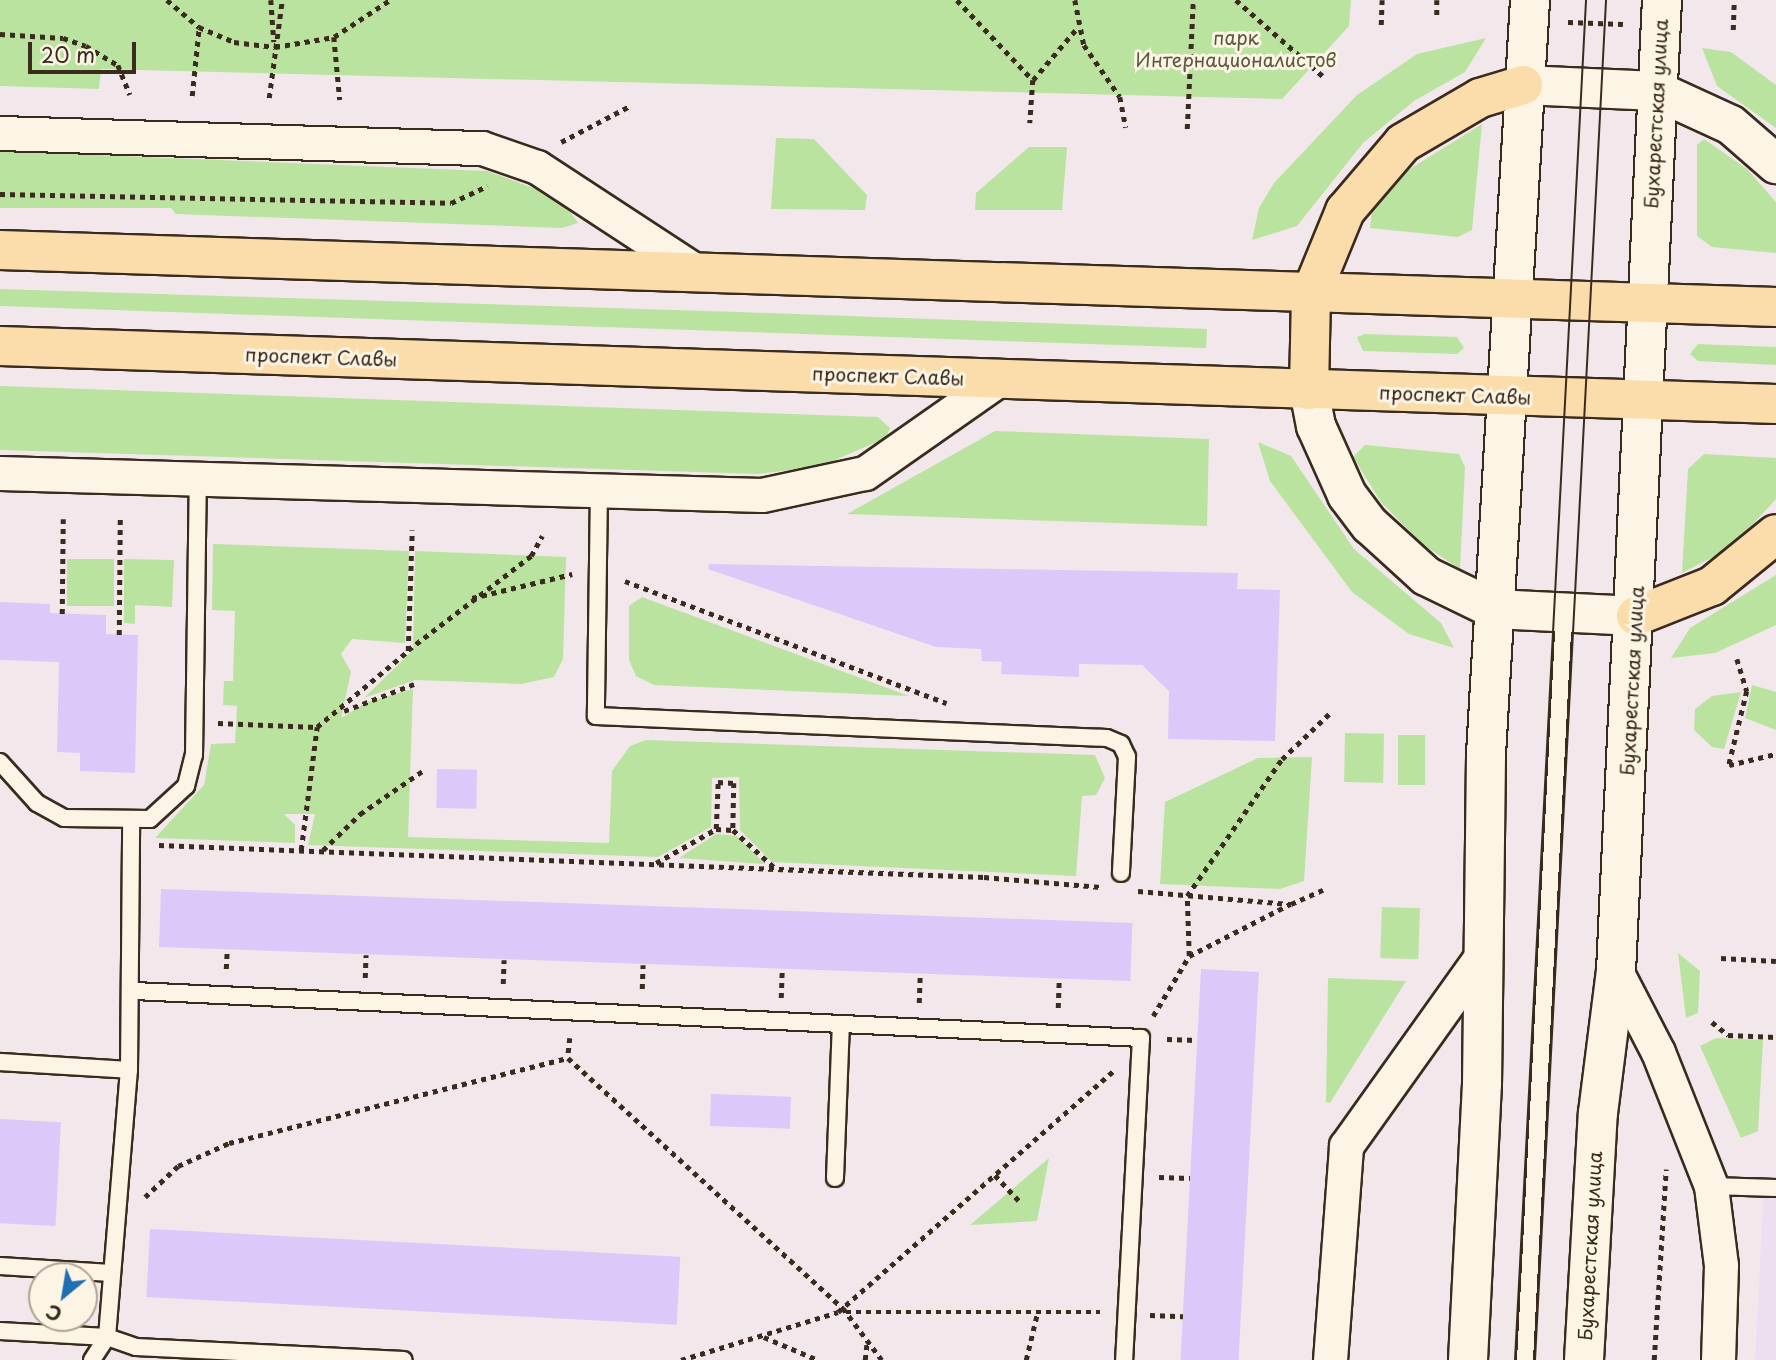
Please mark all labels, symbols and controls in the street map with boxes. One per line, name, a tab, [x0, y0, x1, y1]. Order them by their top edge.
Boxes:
street label: Бухарестская улица	[1640, 18, 1672, 210]
park label: парк Интернационалистов	[1136, 27, 1336, 71]
scale bar	[32, 28, 140, 72]
text: 20 m	[41, 38, 95, 70]
street label: проспект Славы	[244, 343, 398, 371]
street label: проспект Славы	[811, 362, 965, 390]
street label: проспект Славы	[1378, 381, 1532, 409]
street label: Бухарестская улица	[1616, 585, 1648, 777]
street label: Бухарестская улица	[1574, 1150, 1606, 1342]
north arrow	[28, 1262, 98, 1332]
text: С	[40, 1298, 67, 1329]

